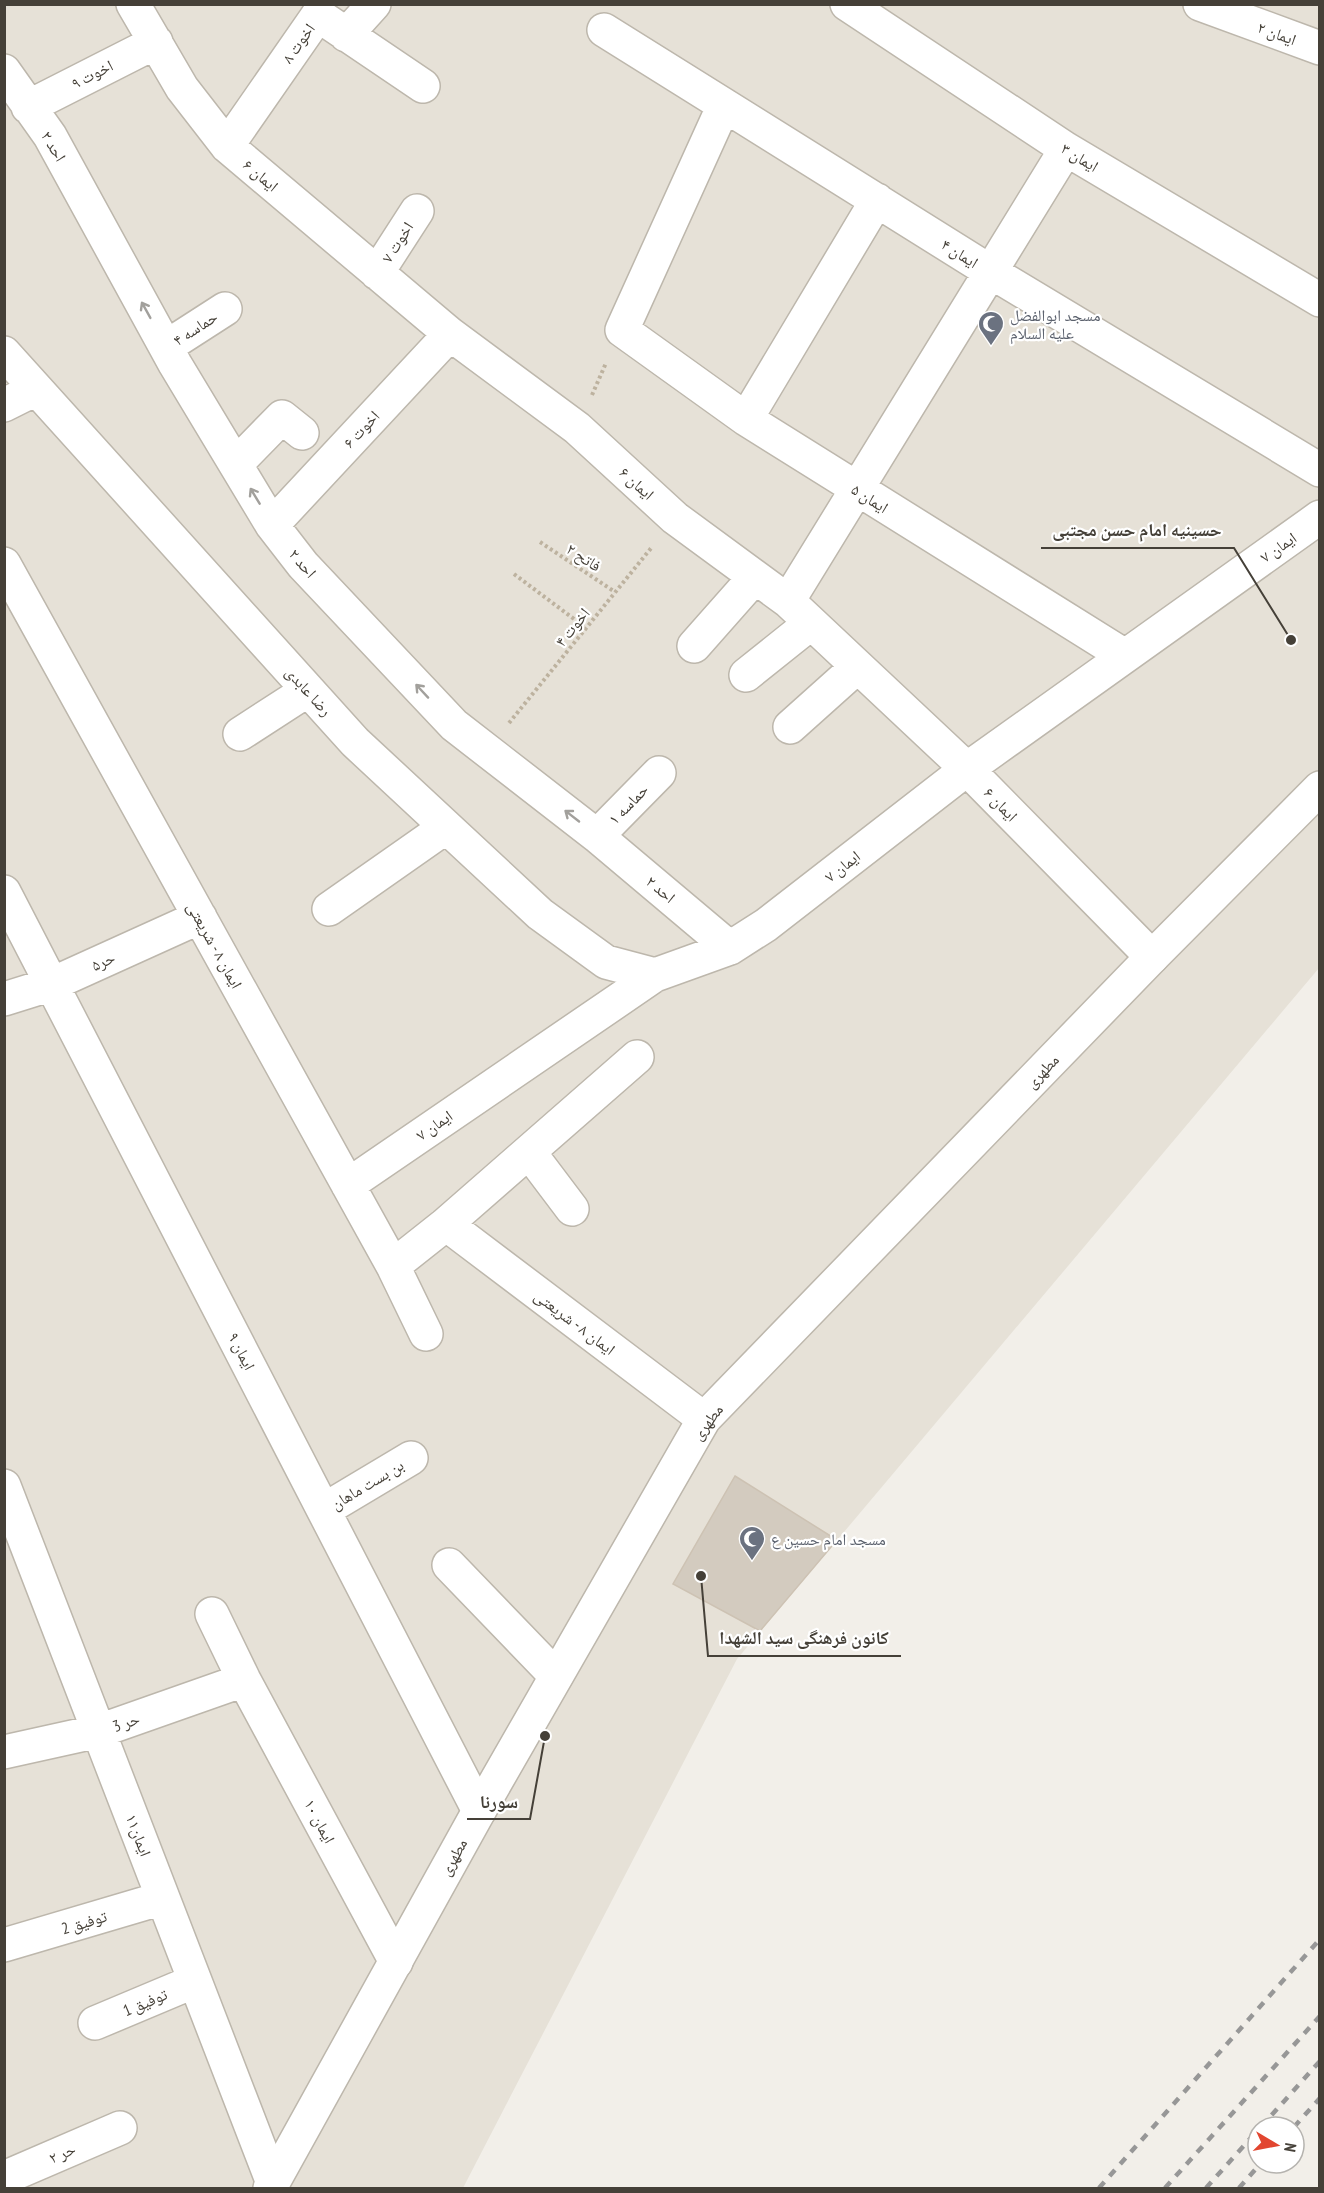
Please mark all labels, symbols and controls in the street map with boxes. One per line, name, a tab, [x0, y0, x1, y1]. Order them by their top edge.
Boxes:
street label: ایمان ۲	[1254, 17, 1299, 50]
street label: اخوت ۸	[277, 19, 319, 67]
street label: اخوت ۹	[68, 55, 116, 93]
street label: احد ۲	[37, 127, 71, 165]
street label: ایمان ۳	[1057, 138, 1102, 177]
street label: ایمان ۶	[239, 155, 283, 196]
street label: اخوت ۷	[377, 218, 417, 266]
street label: ایمان ۴	[937, 234, 982, 273]
one-way arrow	[139, 302, 151, 319]
place label: مسجد ابوالفضل علیه السلام	[1010, 305, 1101, 344]
street label: حماسه ۴	[169, 306, 221, 350]
mosque icon: مسجد ابوالفضل علیه السلام	[976, 309, 1006, 347]
street label: اخوت ۶	[339, 406, 383, 452]
street label: ایمان ۶	[615, 462, 659, 505]
street label: ایمان ۵	[847, 479, 892, 518]
one-way arrow	[248, 488, 260, 505]
callout: حسینیه امام حسن مجتبی	[1041, 512, 1234, 548]
text: حسینیه امام حسن مجتبی	[1052, 518, 1222, 542]
street label: ایمان ۷	[1256, 527, 1301, 567]
street label: فاتح ۲	[562, 538, 605, 576]
street label: احد ۲	[285, 544, 321, 582]
street label: اخوت ۴	[550, 603, 594, 651]
street label: رضا عابدی	[281, 662, 337, 721]
one-way arrow	[415, 684, 430, 699]
street label: حماسه ۱	[604, 779, 652, 829]
street label: ایمان ۶	[979, 783, 1022, 826]
one-way arrow	[564, 810, 580, 823]
street label: ایمان ۷	[820, 846, 865, 887]
street label: احد ۲	[642, 871, 680, 907]
street label: ایمان ۸ - شریعتی	[182, 898, 247, 992]
street label: حر۵	[88, 947, 118, 975]
street label: مطهری	[1021, 1050, 1064, 1093]
street label: ایمان ۷	[412, 1105, 457, 1145]
street label: ایمان ۸ - شریعتی	[530, 1285, 619, 1360]
street label: ایمان ۹	[223, 1329, 260, 1374]
street label: مطهری	[687, 1400, 728, 1445]
street label: بن بست ماهان	[327, 1454, 408, 1514]
mosque icon: مسجد امام حسین ع	[737, 1524, 767, 1562]
place label: مسجد امام حسین ع	[771, 1529, 886, 1550]
callout: کانون فرهنگی سید الشهدا	[708, 1620, 901, 1656]
text: کانون فرهنگی سید الشهدا	[719, 1626, 889, 1649]
street label: حر 3	[110, 1708, 142, 1736]
callout: سورنا	[467, 1783, 530, 1819]
text: سورنا	[480, 1790, 518, 1813]
street label: ایمان ۱۰	[299, 1796, 340, 1847]
street label: ایمان۱۱	[121, 1811, 156, 1859]
street label: مطهری	[435, 1835, 472, 1880]
street label: توفیق 2	[59, 1906, 110, 1939]
street label: توفیق 1	[120, 1984, 171, 2021]
north arrow	[1246, 2115, 1306, 2175]
street label: حر ۲	[45, 2138, 79, 2168]
text: N	[1280, 2142, 1301, 2154]

